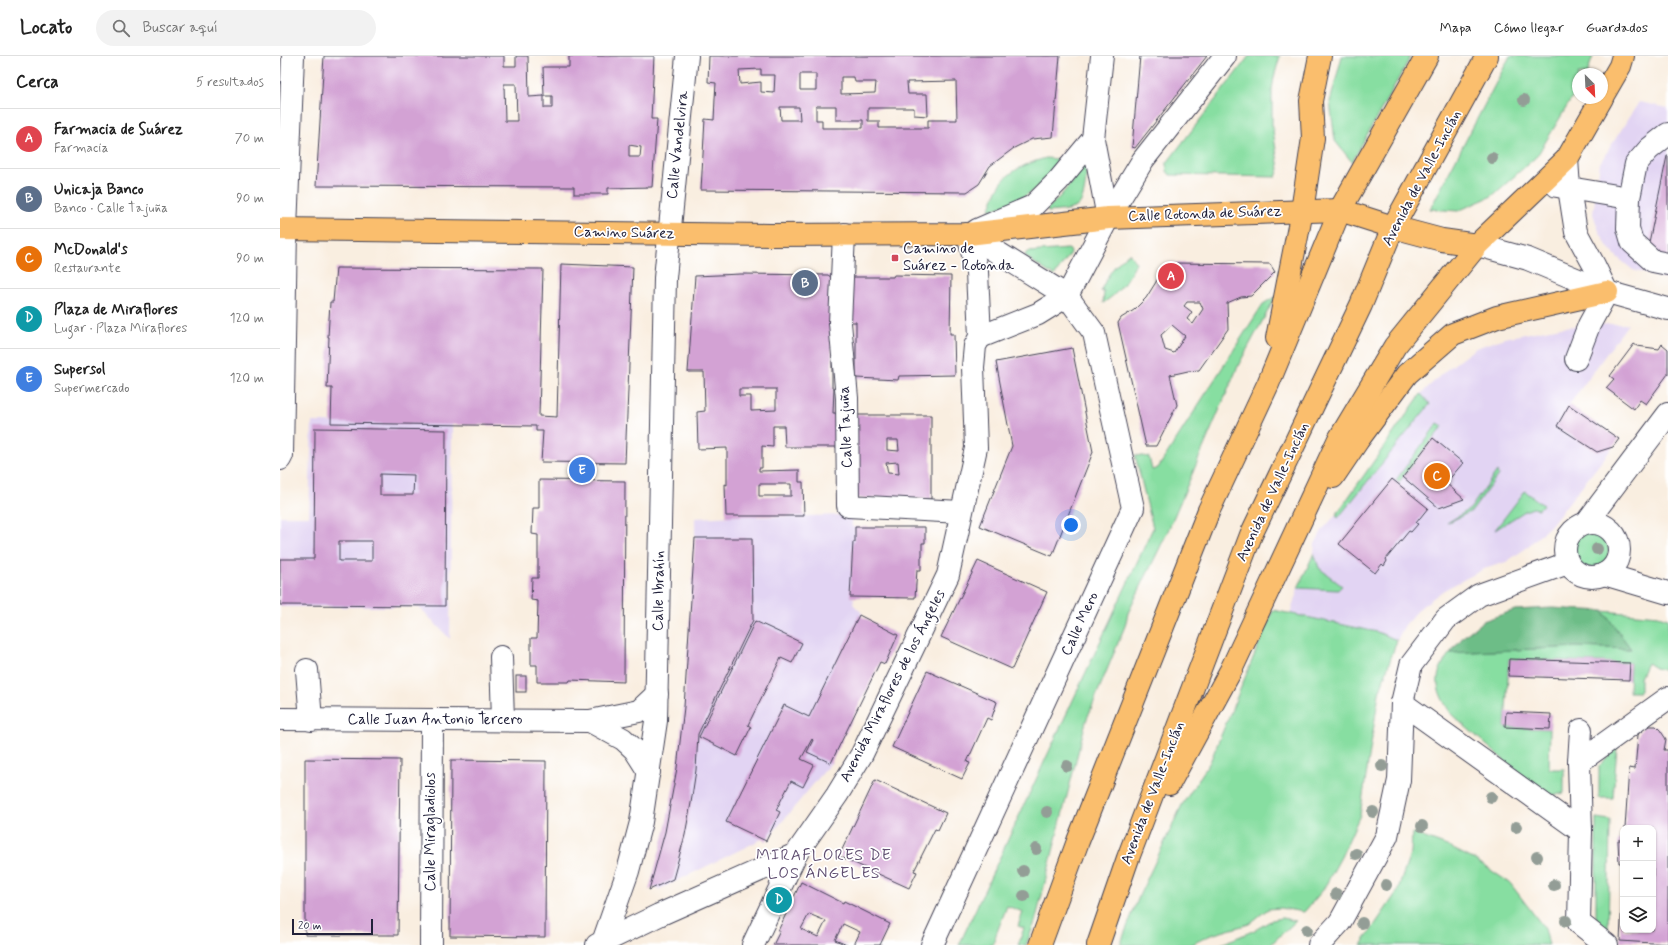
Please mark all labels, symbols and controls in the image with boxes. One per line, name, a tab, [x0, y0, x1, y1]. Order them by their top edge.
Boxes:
search box	[96, 10, 376, 46]
text: Locato	[20, 15, 72, 40]
icon: search	[110, 17, 132, 39]
text: Buscar aquí	[142, 18, 218, 38]
text: Mapa	[1440, 19, 1472, 37]
text: Cómo llegar	[1494, 19, 1564, 37]
text: Guardados	[1586, 19, 1648, 37]
north arrow	[1572, 68, 1608, 104]
text: Cerca	[16, 71, 59, 93]
text: 5 resultados	[196, 74, 264, 91]
street label: Calle Vandelvira	[662, 89, 694, 200]
street label: Avenida de Valle-Inclán	[1378, 106, 1466, 250]
text: Farmacia de Suárez	[54, 120, 183, 140]
text: A	[25, 130, 33, 147]
text: 70 m	[235, 130, 264, 147]
text: Farmacia	[54, 140, 108, 157]
text: Unicaja Banco	[54, 180, 144, 200]
text: B	[25, 190, 33, 207]
text: 90 m	[236, 190, 264, 207]
text: Banco · Calle Tajuña	[54, 200, 168, 217]
street label: Calle Rotonda de Suárez	[1128, 201, 1282, 227]
street label: Camino Suárez	[573, 222, 675, 244]
place label: Camino de Suárez - Rotonda	[903, 239, 1015, 276]
text: McDonald's	[54, 240, 128, 260]
text: C	[24, 250, 34, 267]
text: 90 m	[236, 250, 264, 267]
marker: Camino de Suárez - Rotonda	[890, 253, 900, 263]
text: Restaurante	[54, 260, 121, 277]
pin: A	[1158, 261, 1184, 291]
pin: B	[792, 268, 818, 298]
text: Plaza de Miraflores	[54, 300, 178, 320]
text: D	[25, 310, 33, 327]
text: 120 m	[230, 310, 264, 327]
text: Lugar · Plaza Miraflores	[54, 320, 187, 337]
text: Supersol	[54, 360, 105, 380]
text: E	[25, 370, 33, 387]
text: 120 m	[230, 370, 264, 387]
text: Supermercado	[54, 380, 130, 397]
street label: Calle Tajuña	[835, 385, 857, 468]
street label: Avenida de Valle-Inclán	[1232, 419, 1314, 565]
pin: E	[569, 455, 595, 485]
pin: C	[1424, 461, 1450, 491]
your location	[1061, 515, 1081, 535]
street label: Calle Ibrahín	[648, 551, 670, 631]
street label: Avenida Miraflores de los Ángeles	[835, 585, 951, 786]
street label: Calle Mero	[1056, 589, 1104, 659]
street label: Calle Juan Antonio Tercero	[348, 710, 522, 730]
street label: Avenida de Valle-Inclán	[1117, 719, 1189, 867]
street label: Calle Miragladiolos	[421, 772, 442, 892]
map controls	[1620, 825, 1656, 933]
button: +	[1620, 825, 1656, 861]
district label: MIRAFLORES DE LOS ÁNGELES	[756, 845, 892, 884]
button: −	[1620, 861, 1656, 897]
pin: D	[766, 885, 792, 915]
button: layers	[1620, 897, 1656, 933]
scale bar	[292, 917, 373, 936]
text: 20 m	[298, 919, 321, 933]

